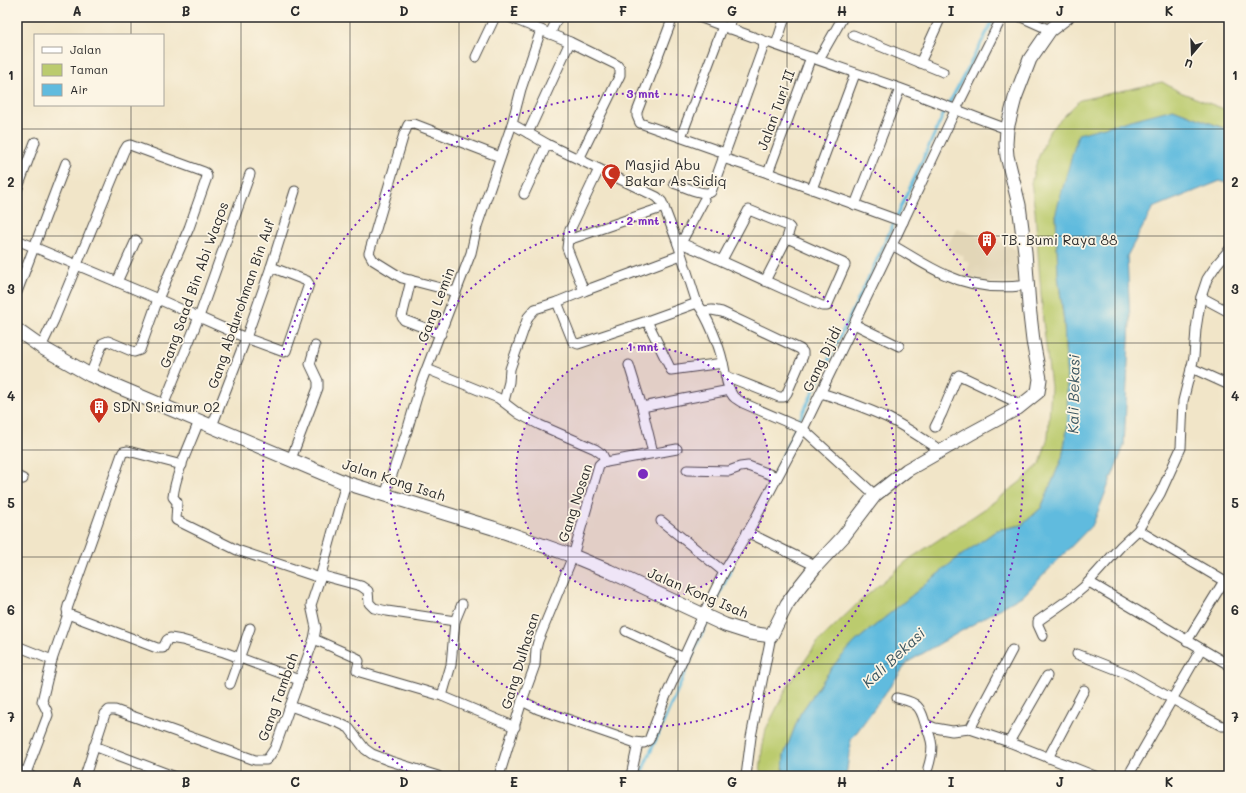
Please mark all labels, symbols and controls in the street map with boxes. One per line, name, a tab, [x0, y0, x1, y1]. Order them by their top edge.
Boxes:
text: A	[72, 2, 82, 19]
text: B	[182, 2, 191, 19]
text: C	[290, 2, 300, 19]
text: D	[399, 2, 409, 19]
text: E	[510, 2, 518, 19]
text: F	[619, 2, 627, 19]
text: G	[727, 2, 737, 19]
text: H	[837, 2, 847, 19]
text: I	[948, 2, 955, 19]
text: J	[1056, 2, 1064, 19]
text: K	[1165, 2, 1174, 19]
legend	[34, 34, 164, 106]
north arrow	[1172, 34, 1212, 74]
text: Jalan	[70, 41, 101, 57]
text: U	[1182, 56, 1195, 72]
text: Taman	[70, 61, 108, 77]
text: 1	[8, 66, 14, 83]
text: 1	[1232, 66, 1238, 83]
street label: Jalan Turi II	[752, 67, 799, 153]
text: Air	[70, 81, 88, 97]
text: 3 mnt	[626, 85, 660, 101]
place label: Masjid Abu Bakar As-Sidiq	[625, 155, 727, 190]
mosque icon: Masjid Abu Bakar As-Sidiq	[600, 162, 622, 190]
text: 2	[7, 173, 15, 190]
text: 2	[1231, 173, 1239, 190]
street label: Gang Saad Bin Abi Waqos	[155, 199, 233, 371]
text: 2 mnt	[627, 212, 659, 228]
street label: Gang Abdurohman Bin Auf	[203, 216, 279, 391]
building icon: TB. Bumi Raya 88	[976, 229, 998, 257]
place label: TB. Bumi Raya 88	[1001, 230, 1118, 249]
street label: Gang Lemin	[413, 265, 459, 345]
text: 3	[7, 280, 15, 297]
text: 3	[1231, 280, 1239, 297]
street label: Gang Djidi	[797, 323, 846, 395]
text: 1 mnt	[627, 338, 659, 354]
water label: Kali Bekasi	[1062, 354, 1084, 434]
text: 4	[7, 387, 15, 404]
text: 4	[1231, 387, 1239, 404]
building icon: SDN Sriamur 02	[88, 396, 110, 424]
place label: SDN Sriamur 02	[113, 397, 220, 416]
street label: Jalan Kong Isah	[340, 454, 448, 505]
street label: Gang Nosan	[553, 461, 596, 544]
centre of rings	[636, 467, 650, 481]
text: 5	[7, 494, 15, 511]
text: 5	[1231, 494, 1239, 511]
street label: Jalan Kong Isah	[645, 563, 752, 622]
text: 6	[7, 601, 15, 618]
text: 6	[1231, 601, 1239, 618]
street label: Gang Dulhasan	[496, 610, 543, 712]
water label: Kali Bekasi	[857, 623, 929, 692]
street label: Gang Tambah	[253, 650, 302, 744]
text: 7	[7, 708, 15, 725]
text: 7	[1231, 708, 1239, 725]
text: A	[72, 773, 82, 790]
text: B	[182, 773, 191, 790]
text: C	[290, 773, 300, 790]
text: D	[399, 773, 409, 790]
text: E	[510, 773, 518, 790]
text: F	[619, 773, 627, 790]
text: G	[727, 773, 737, 790]
text: H	[837, 773, 847, 790]
text: I	[948, 773, 955, 790]
text: J	[1056, 773, 1064, 790]
text: K	[1165, 773, 1174, 790]

